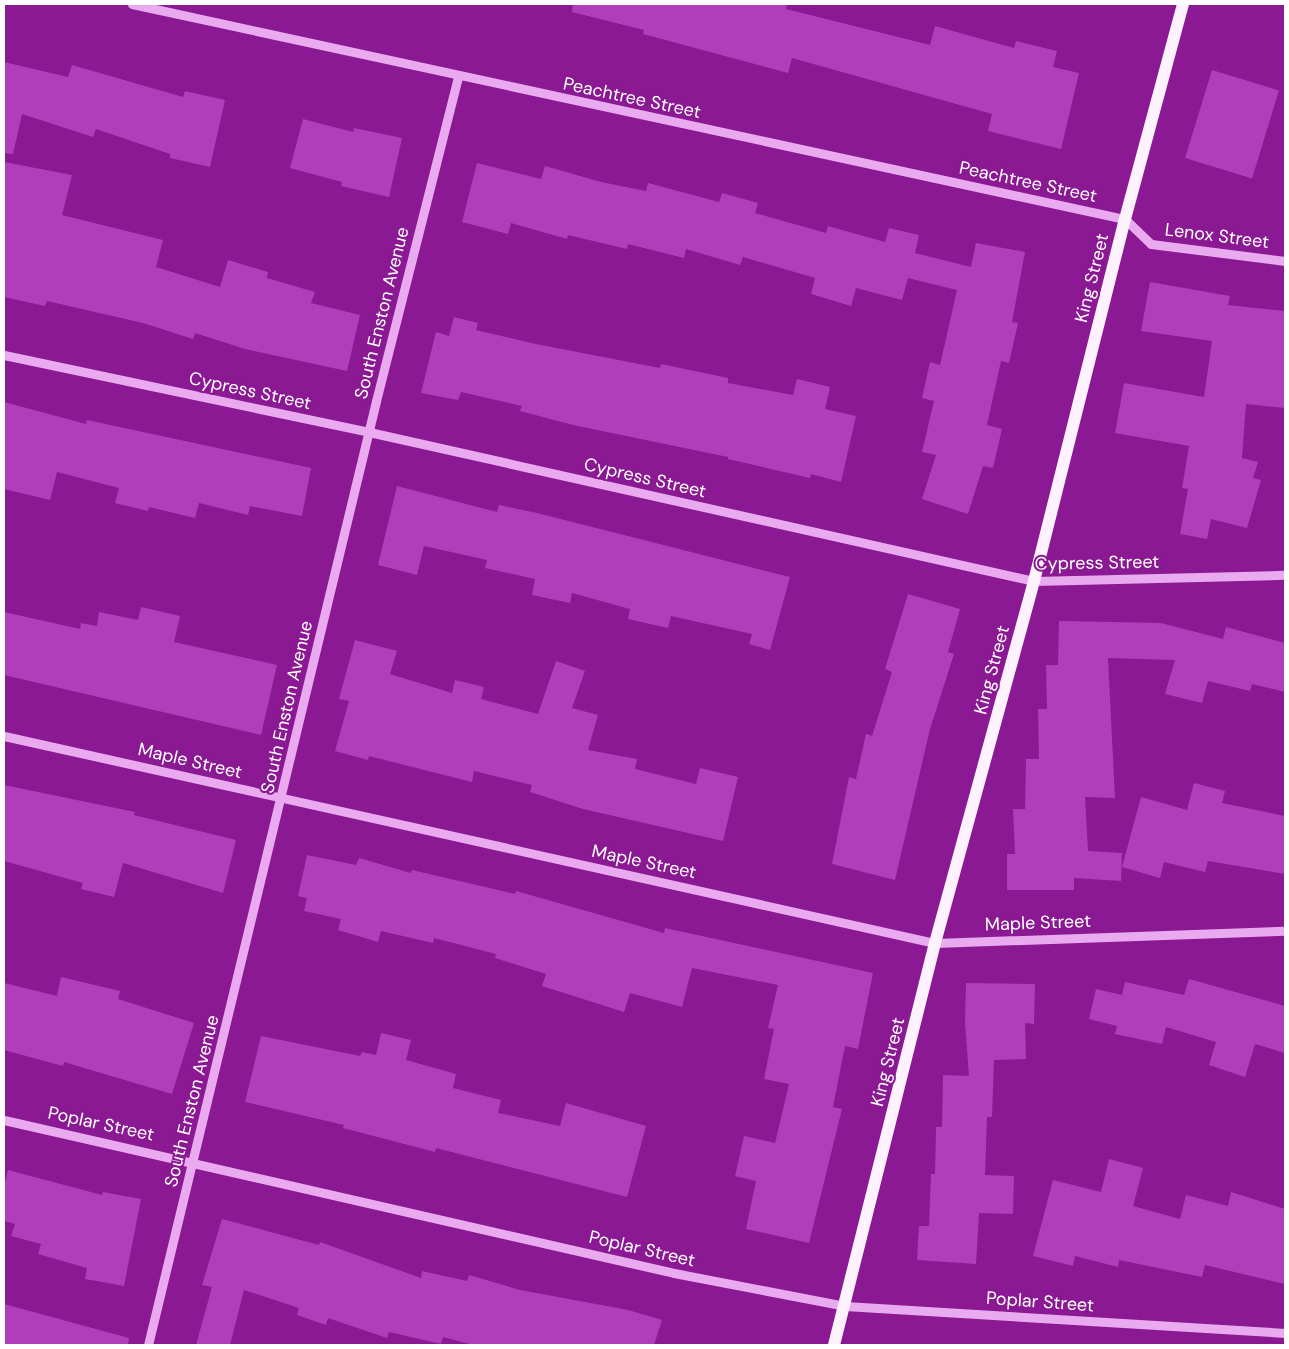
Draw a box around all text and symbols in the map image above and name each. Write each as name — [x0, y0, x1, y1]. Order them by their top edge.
street label: Peachtree Street — [561, 73, 703, 123]
street label: Peachtree Street — [957, 157, 1099, 207]
street label: Lenox Street — [1164, 219, 1270, 253]
street label: South Enston Avenue — [350, 225, 414, 401]
street label: King Street — [1071, 231, 1113, 325]
street label: Cypress Street — [187, 367, 313, 415]
street label: Cypress Street — [582, 453, 708, 503]
street label: Cypress Street — [1035, 551, 1159, 575]
street label: South Enston Avenue — [257, 619, 317, 795]
street label: King Street — [970, 623, 1014, 717]
street label: Maple Street — [136, 739, 244, 783]
street label: Maple Street — [590, 840, 698, 884]
street label: Maple Street — [985, 910, 1091, 936]
street label: South Enston Avenue — [160, 1013, 224, 1189]
street label: King Street — [867, 1015, 909, 1109]
street label: Poplar Street — [46, 1102, 156, 1146]
street label: Poplar Street — [587, 1226, 697, 1272]
street label: Poplar Street — [985, 1287, 1095, 1317]

